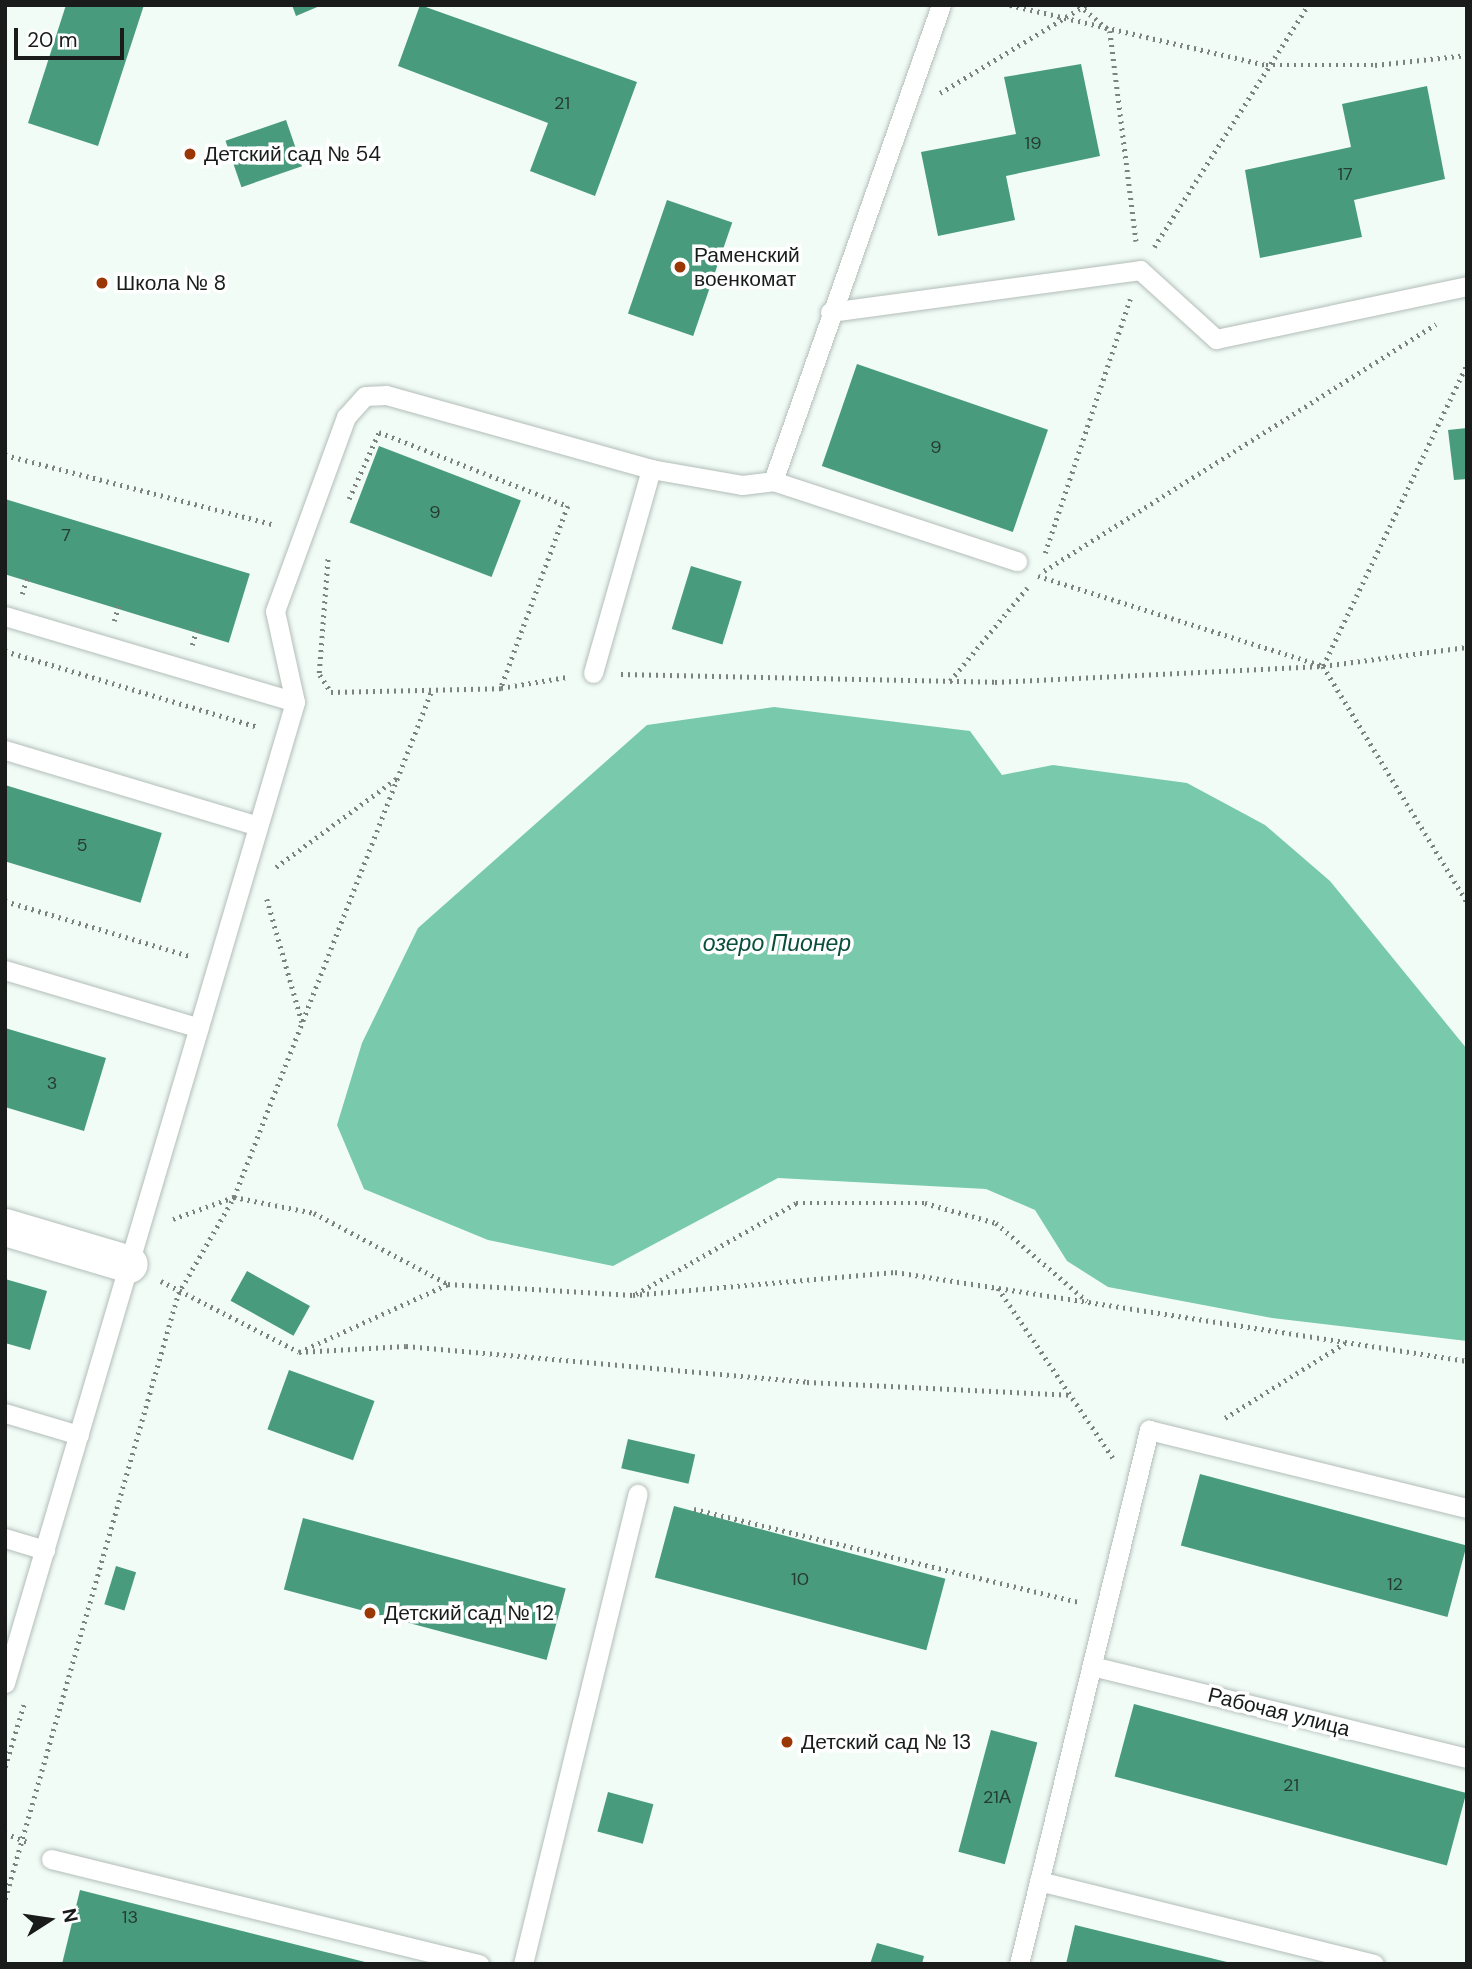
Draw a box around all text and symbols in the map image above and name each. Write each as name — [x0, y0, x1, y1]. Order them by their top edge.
scale bar — [18, 14, 128, 58]
text: 20 m — [27, 26, 78, 54]
house number: 21 — [554, 92, 570, 114]
house number: 19 — [1025, 132, 1041, 154]
place label: Детский сад № 54 — [204, 141, 381, 167]
marker: Детский сад № 54 — [182, 146, 198, 162]
house number: 17 — [1337, 163, 1353, 185]
place label: Раменский военкомат — [694, 242, 800, 292]
marker: Раменский военкомат — [672, 259, 688, 275]
place label: Школа № 8 — [116, 270, 226, 296]
marker: Школа № 8 — [94, 275, 110, 291]
house number: 9 — [930, 436, 942, 458]
house number: 9 — [429, 501, 441, 523]
house number: 7 — [61, 524, 71, 546]
house number: 5 — [77, 834, 87, 856]
water label: озеро Пионер — [703, 929, 851, 957]
house number: 3 — [47, 1072, 57, 1094]
house number: 10 — [791, 1568, 809, 1590]
house number: 12 — [1387, 1573, 1403, 1595]
place label: Детский сад № 12 — [384, 1600, 554, 1626]
marker: Детский сад № 12 — [362, 1605, 378, 1621]
street label: Рабочая улица — [1205, 1682, 1353, 1742]
place label: Детский сад № 13 — [801, 1729, 971, 1755]
marker: Детский сад № 13 — [779, 1734, 795, 1750]
house number: 21 — [1283, 1774, 1299, 1796]
house number: 21А — [983, 1786, 1011, 1808]
north arrow — [14, 1885, 84, 1955]
text: N — [56, 1906, 84, 1925]
house number: 13 — [122, 1906, 138, 1928]

